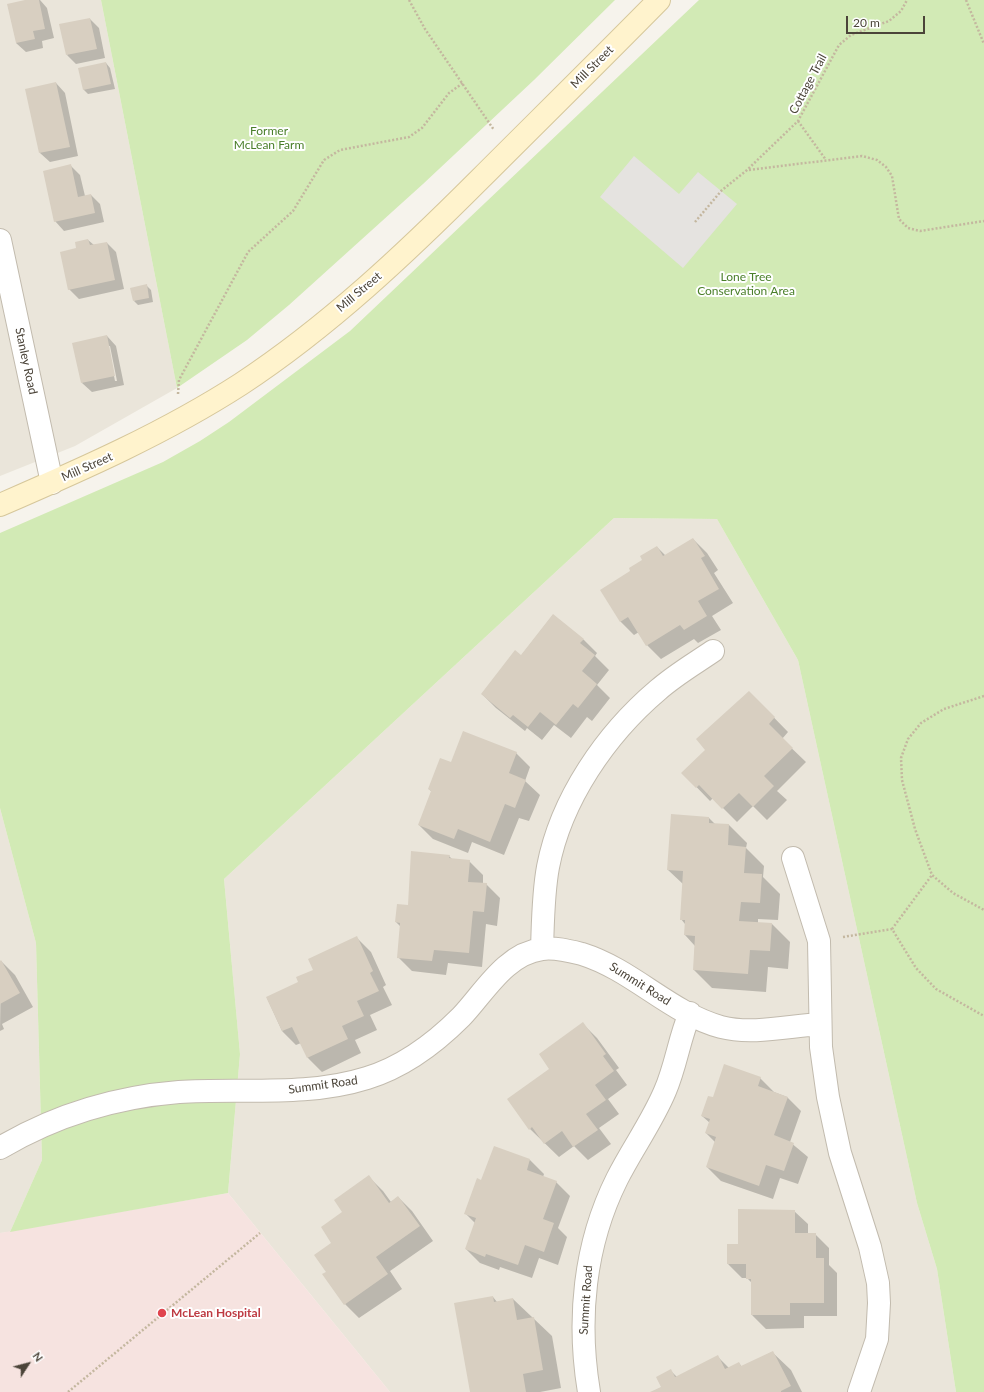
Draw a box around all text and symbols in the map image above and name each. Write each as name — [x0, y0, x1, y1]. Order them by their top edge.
scale bar — [848, 8, 927, 34]
text: 20 m — [853, 15, 880, 30]
street label: Mill Street — [568, 43, 616, 91]
street label: Cottage Trail — [786, 51, 830, 117]
park label: Former McLean Farm — [234, 124, 304, 152]
street label: Mill Street — [334, 269, 384, 315]
park label: Lone Tree Conservation Area — [697, 270, 795, 298]
street label: Stanley Road — [12, 326, 40, 396]
street label: Mill Street — [59, 449, 115, 485]
street label: Summit Road — [607, 959, 673, 1009]
street label: Summit Road — [287, 1073, 359, 1097]
street label: Summit Road — [576, 1265, 596, 1335]
place label: McLean Hospital — [171, 1306, 261, 1320]
marker: McLean Hospital — [156, 1307, 168, 1319]
north arrow — [8, 1344, 48, 1384]
text: N — [30, 1349, 46, 1364]

